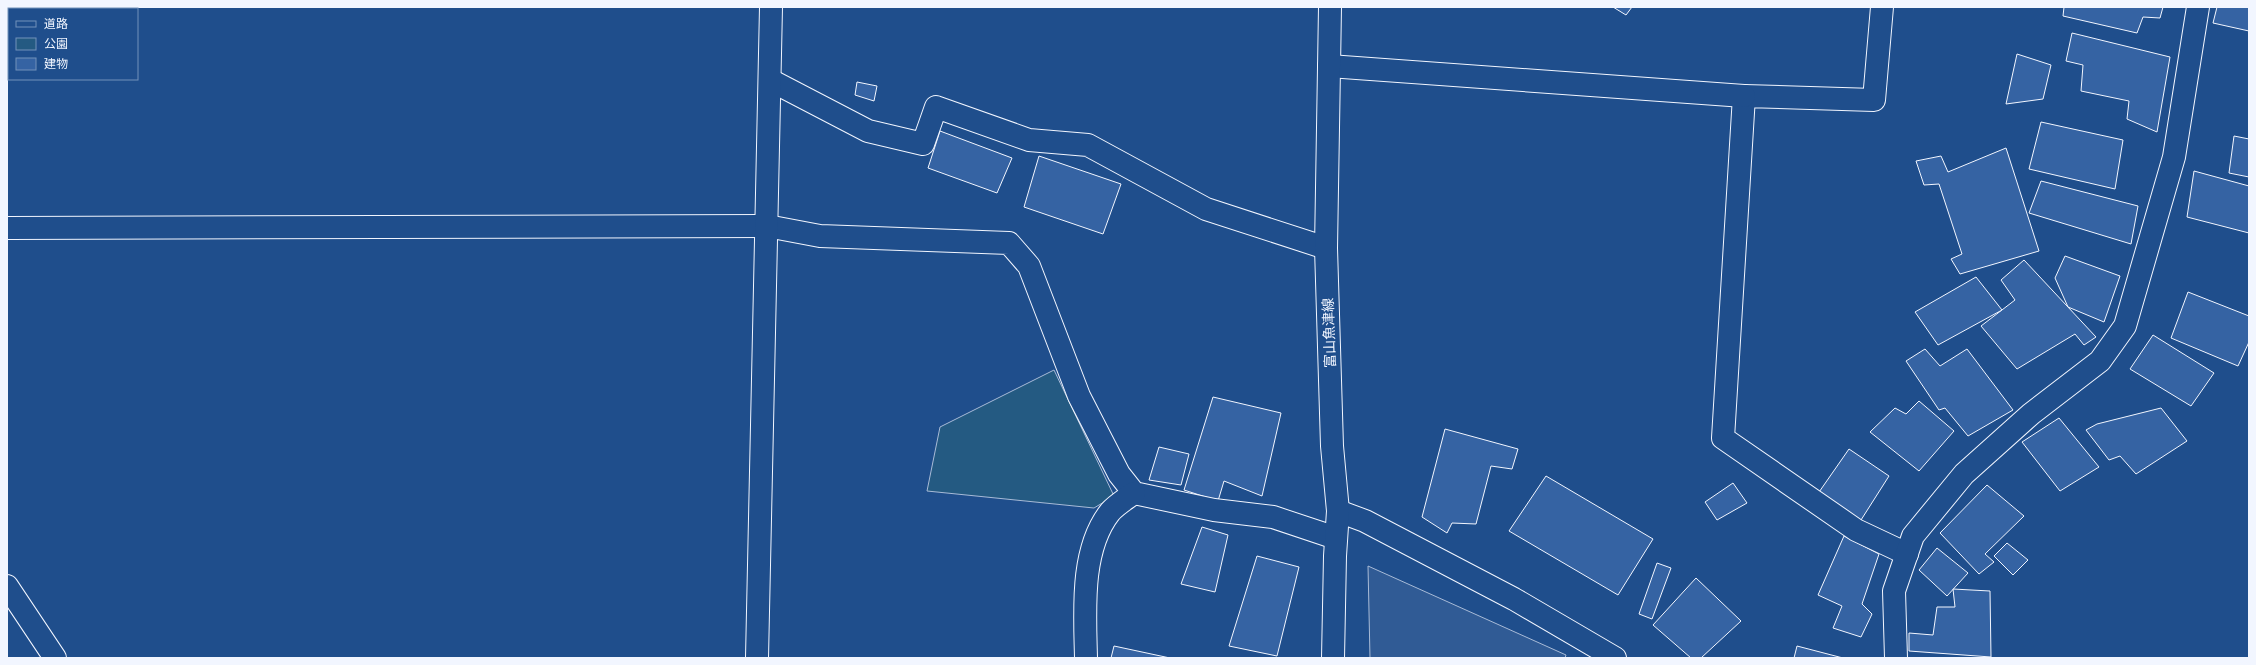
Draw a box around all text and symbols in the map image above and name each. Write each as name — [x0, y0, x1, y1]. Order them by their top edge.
legend — [8, 8, 138, 80]
text: 道路 — [44, 17, 68, 31]
text: 公園 — [44, 37, 68, 51]
text: 建物 — [44, 57, 68, 71]
street label: 富山魚津線 — [1320, 298, 1339, 368]

